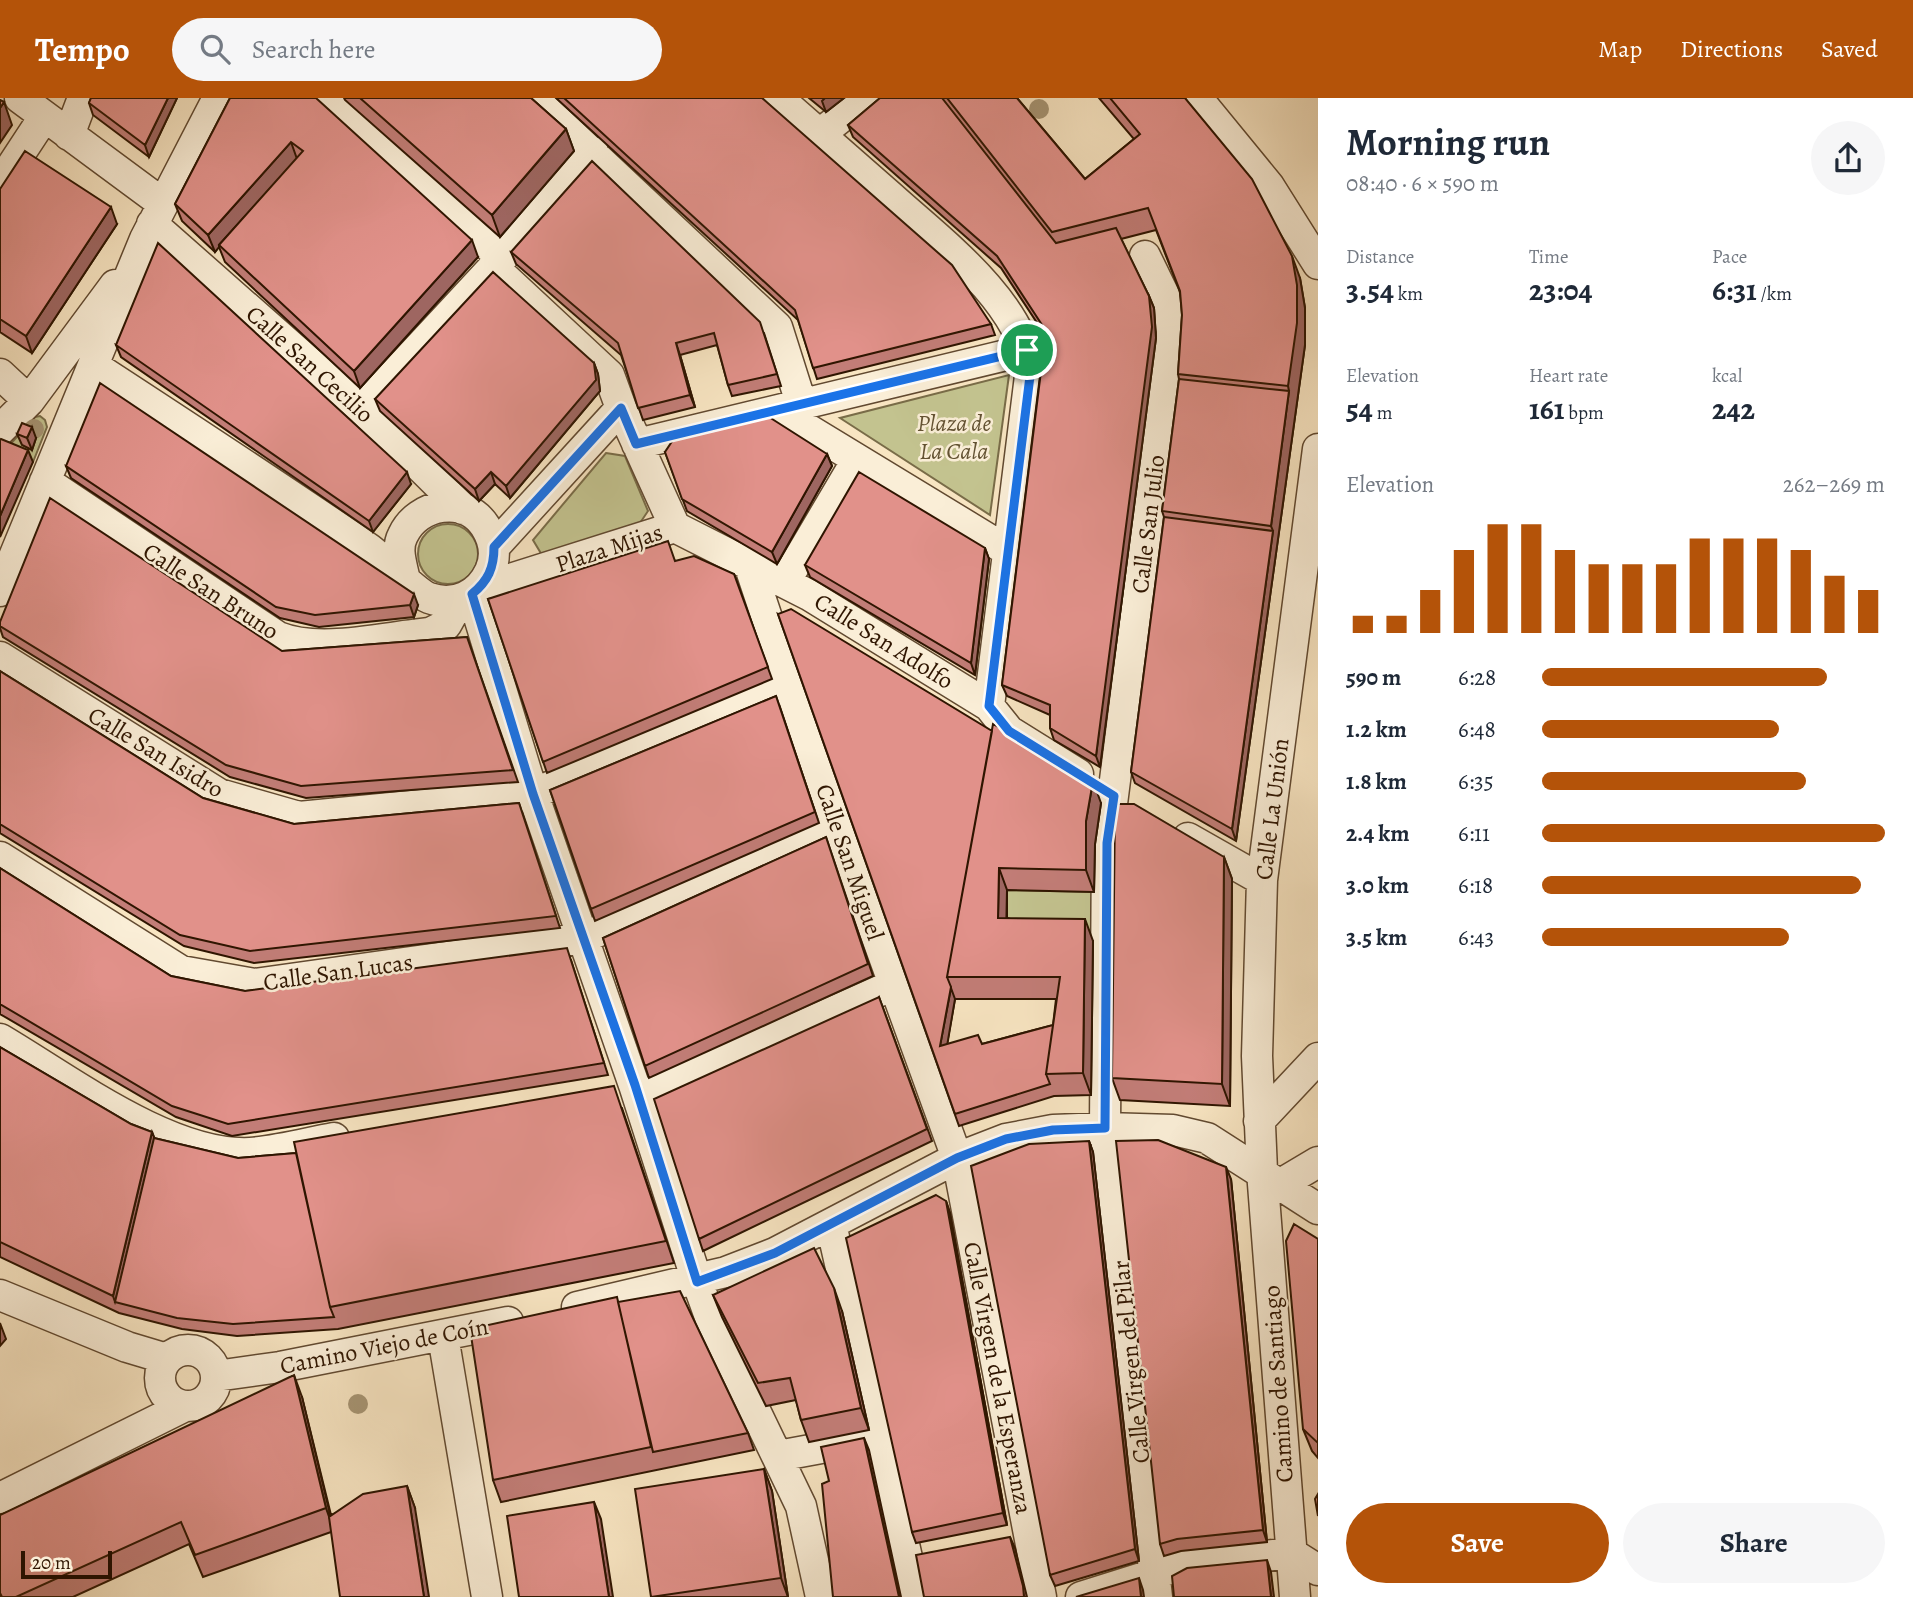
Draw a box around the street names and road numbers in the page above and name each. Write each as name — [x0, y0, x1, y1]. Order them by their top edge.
street label: Calle San Cecilio — [239, 298, 381, 430]
street label: Calle San Julio — [1124, 453, 1172, 595]
street label: Plaza Mijas — [551, 516, 667, 580]
street label: Calle San Bruno — [137, 535, 285, 647]
street label: Calle San Adolfo — [808, 585, 960, 697]
street label: Calle San Isidro — [82, 699, 230, 805]
street label: Calle La Unión — [1247, 736, 1297, 882]
street label: Calle San Miguel — [808, 780, 892, 945]
street label: Calle San Lucas — [261, 946, 415, 998]
street label: Calle Virgen de la Esperanza — [956, 1239, 1040, 1518]
street label: Calle Virgen del Pilar — [1104, 1259, 1158, 1465]
street label: Camino de Santiago — [1255, 1284, 1301, 1484]
street label: Camino Viejo de Coín — [277, 1310, 491, 1382]

